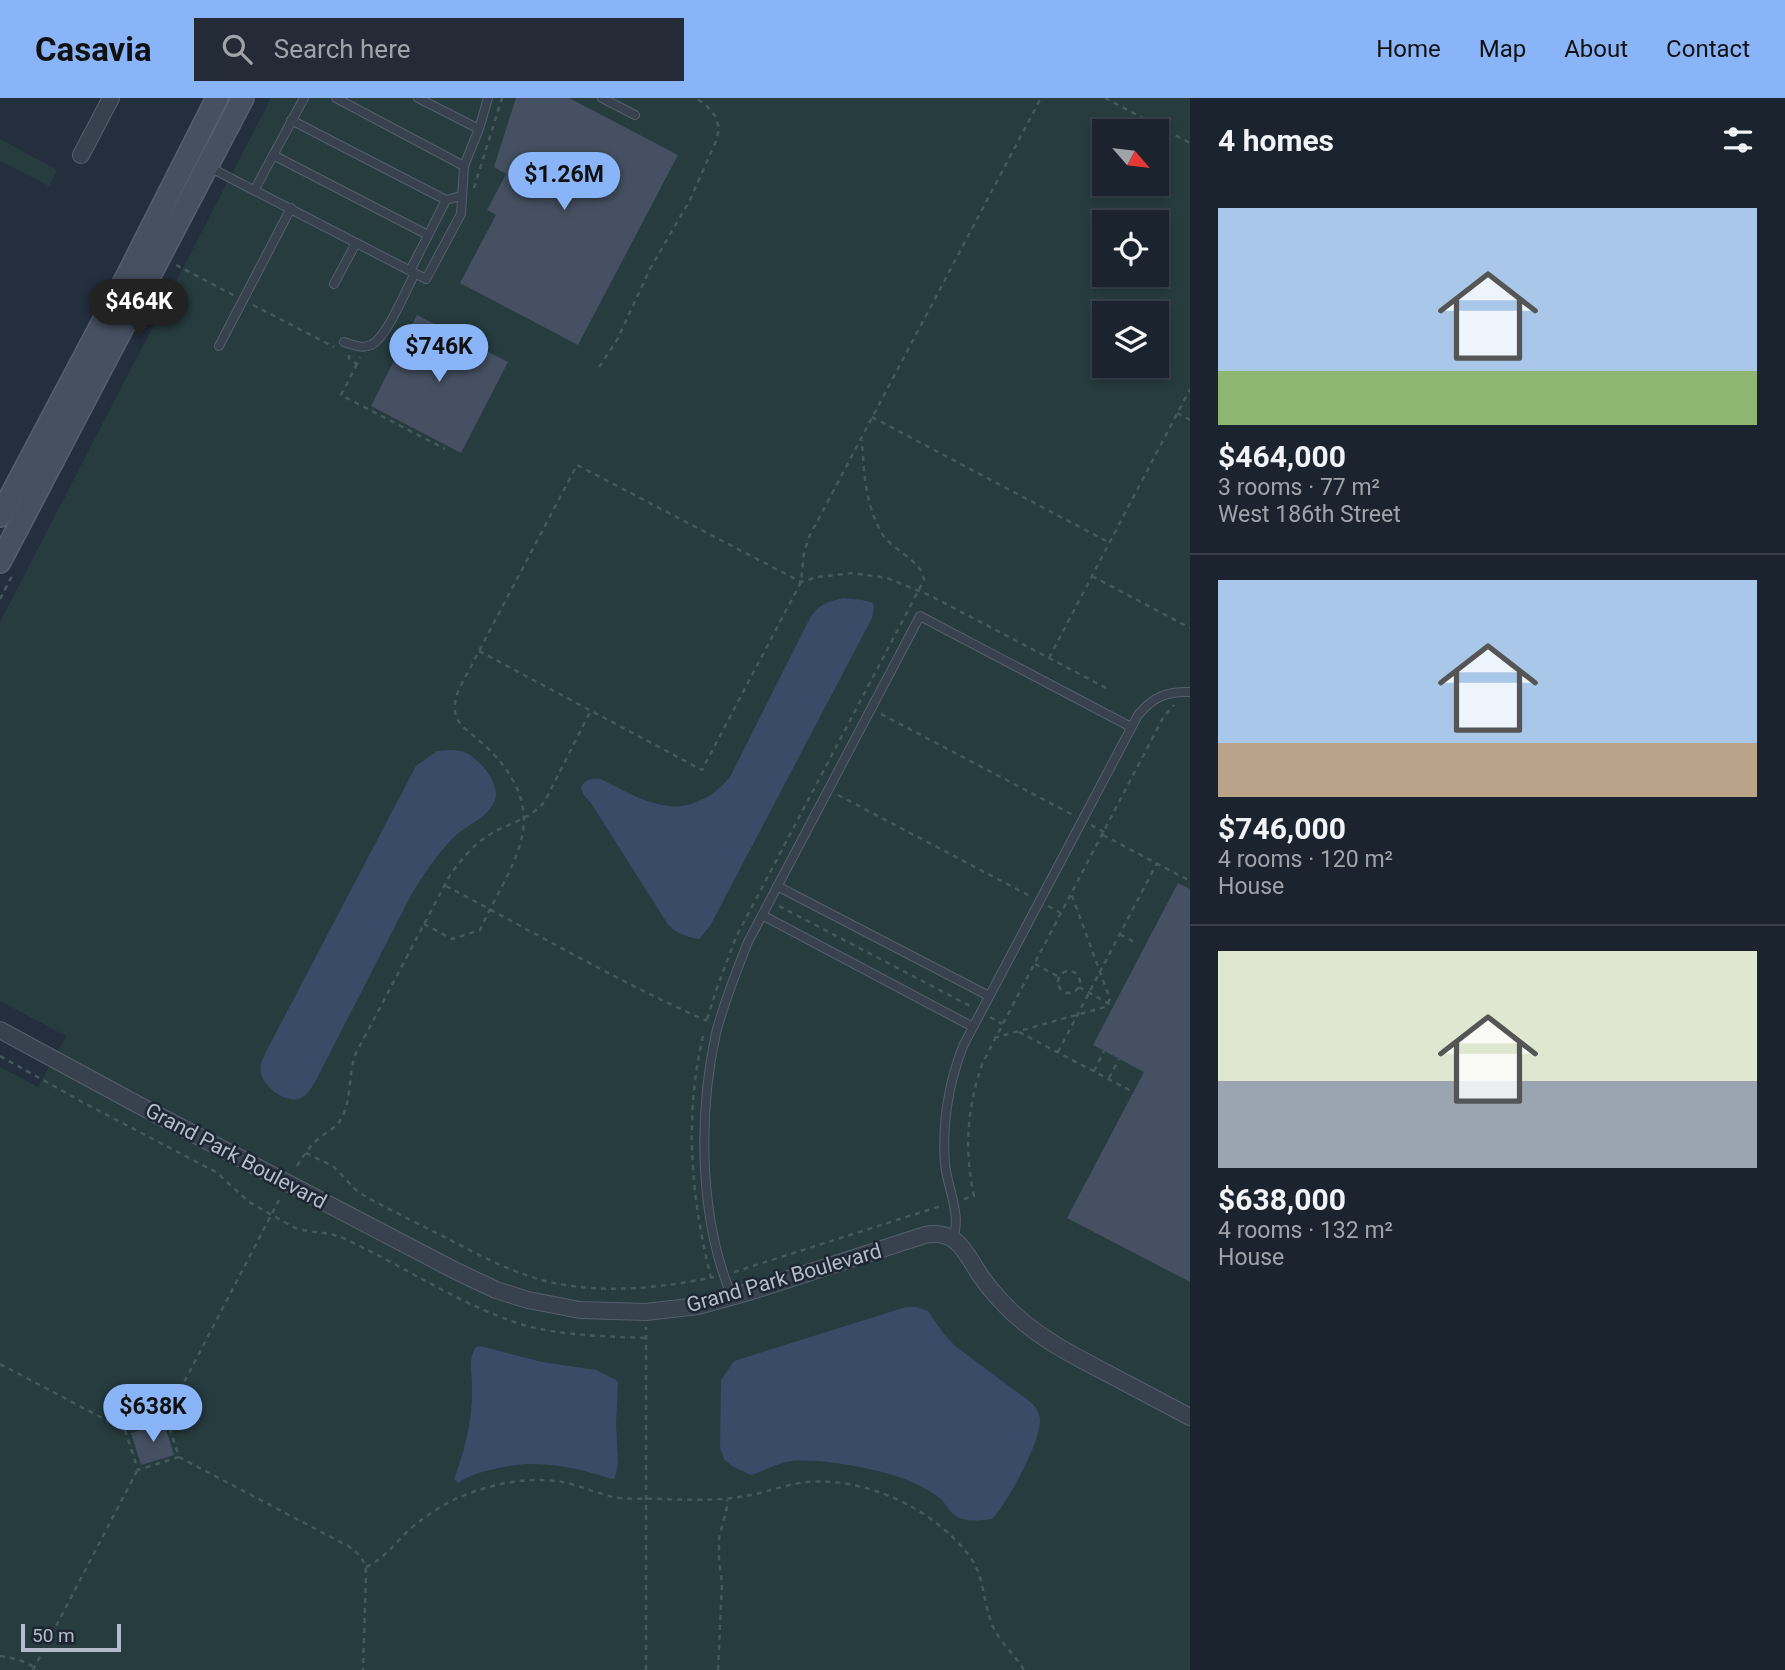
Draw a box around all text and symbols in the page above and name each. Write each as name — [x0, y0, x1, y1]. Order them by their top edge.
search box — [194, 18, 684, 81]
text: Casavia — [35, 30, 152, 69]
icon: search — [218, 30, 256, 68]
text: Search here — [274, 34, 411, 64]
text: Home — [1376, 35, 1441, 63]
text: Map — [1479, 35, 1526, 63]
text: About — [1564, 35, 1628, 63]
text: Contact — [1666, 35, 1750, 63]
north arrow — [1092, 119, 1169, 196]
map controls — [1092, 119, 1169, 378]
icon: filters — [1719, 121, 1757, 159]
text: 4 homes — [1218, 123, 1334, 158]
pin: $1.26M — [507, 152, 621, 212]
text: $1.26M — [524, 161, 604, 188]
button: locate — [1092, 210, 1169, 287]
icon: home — [1425, 253, 1551, 379]
pin: $464K — [90, 280, 188, 339]
text: $464K — [105, 288, 173, 315]
button: layers — [1092, 301, 1169, 378]
pin: $746K — [390, 324, 488, 384]
text: $746K — [405, 333, 473, 360]
text: $464,000 — [1218, 439, 1346, 474]
text: 3 rooms · 77 m² — [1218, 474, 1380, 501]
text: West 186th Street — [1218, 501, 1401, 528]
icon: home — [1425, 625, 1551, 751]
text: $746,000 — [1218, 811, 1346, 846]
text: 4 rooms · 120 m² — [1218, 846, 1393, 873]
text: House — [1218, 873, 1284, 900]
icon: home — [1425, 996, 1551, 1122]
street label: Grand Park Boulevard — [141, 1098, 331, 1214]
text: $638,000 — [1218, 1182, 1346, 1217]
text: 4 rooms · 132 m² — [1218, 1217, 1393, 1244]
street label: Grand Park Boulevard — [684, 1239, 884, 1317]
text: House — [1218, 1244, 1284, 1271]
pin: $638K — [104, 1384, 202, 1444]
text: $638K — [119, 1393, 187, 1420]
scale bar — [21, 1621, 121, 1653]
text: 50 m — [32, 1624, 75, 1647]

